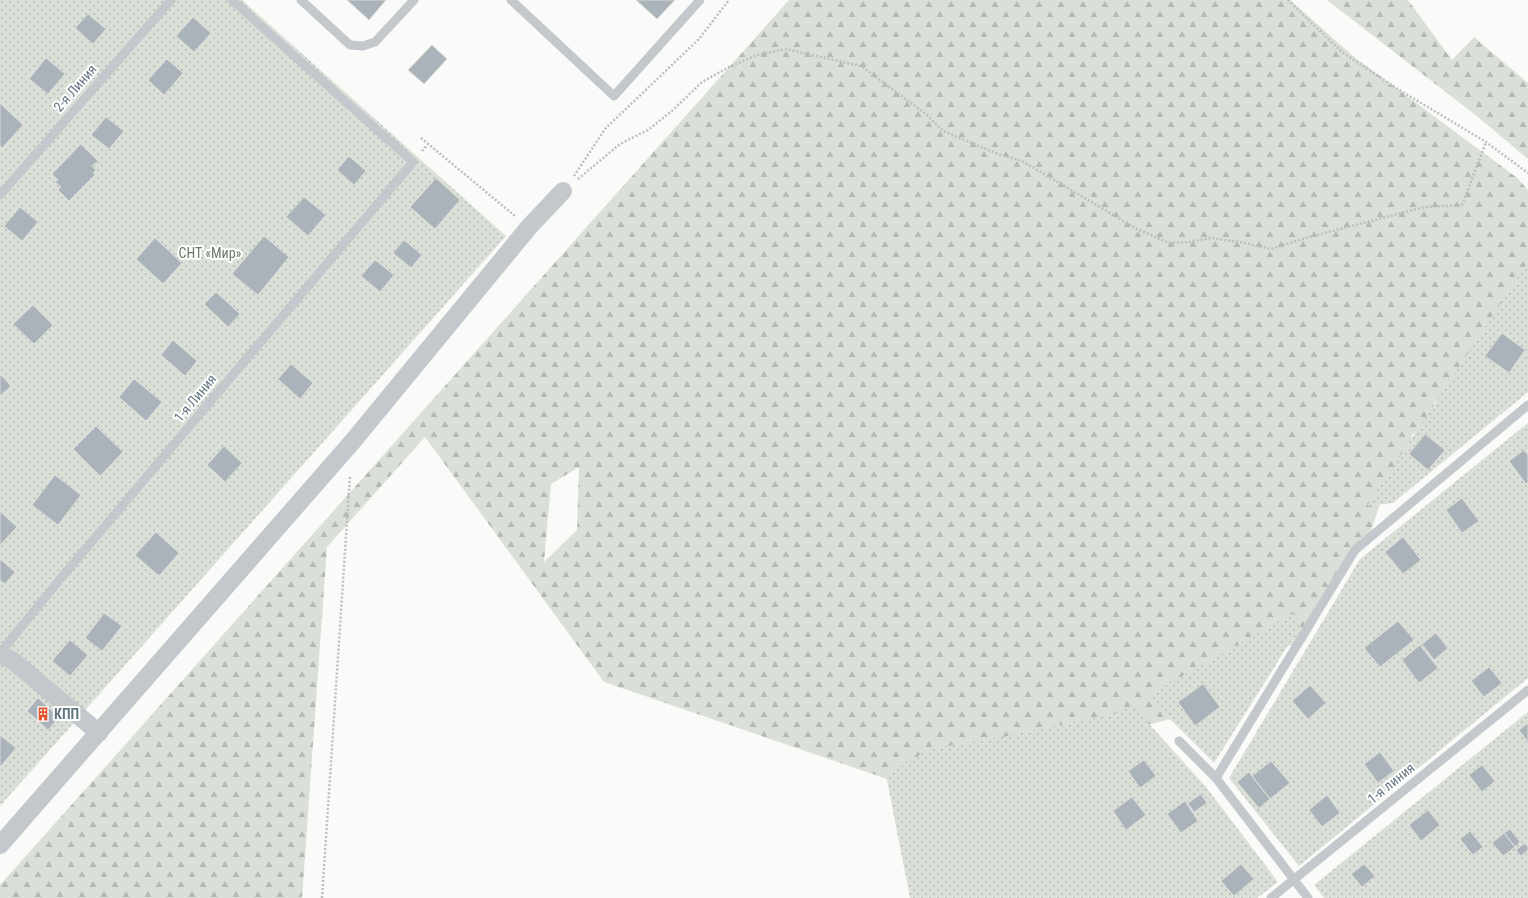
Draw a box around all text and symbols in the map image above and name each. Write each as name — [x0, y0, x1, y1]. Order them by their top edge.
street label: 2-я Линия — [50, 61, 100, 115]
park label: СНТ «Мир» — [179, 245, 242, 261]
street label: 1-я Линия — [171, 371, 219, 425]
building icon: КПП — [35, 706, 51, 722]
place label: КПП — [54, 706, 79, 722]
street label: 1-я линия — [1364, 759, 1418, 807]

